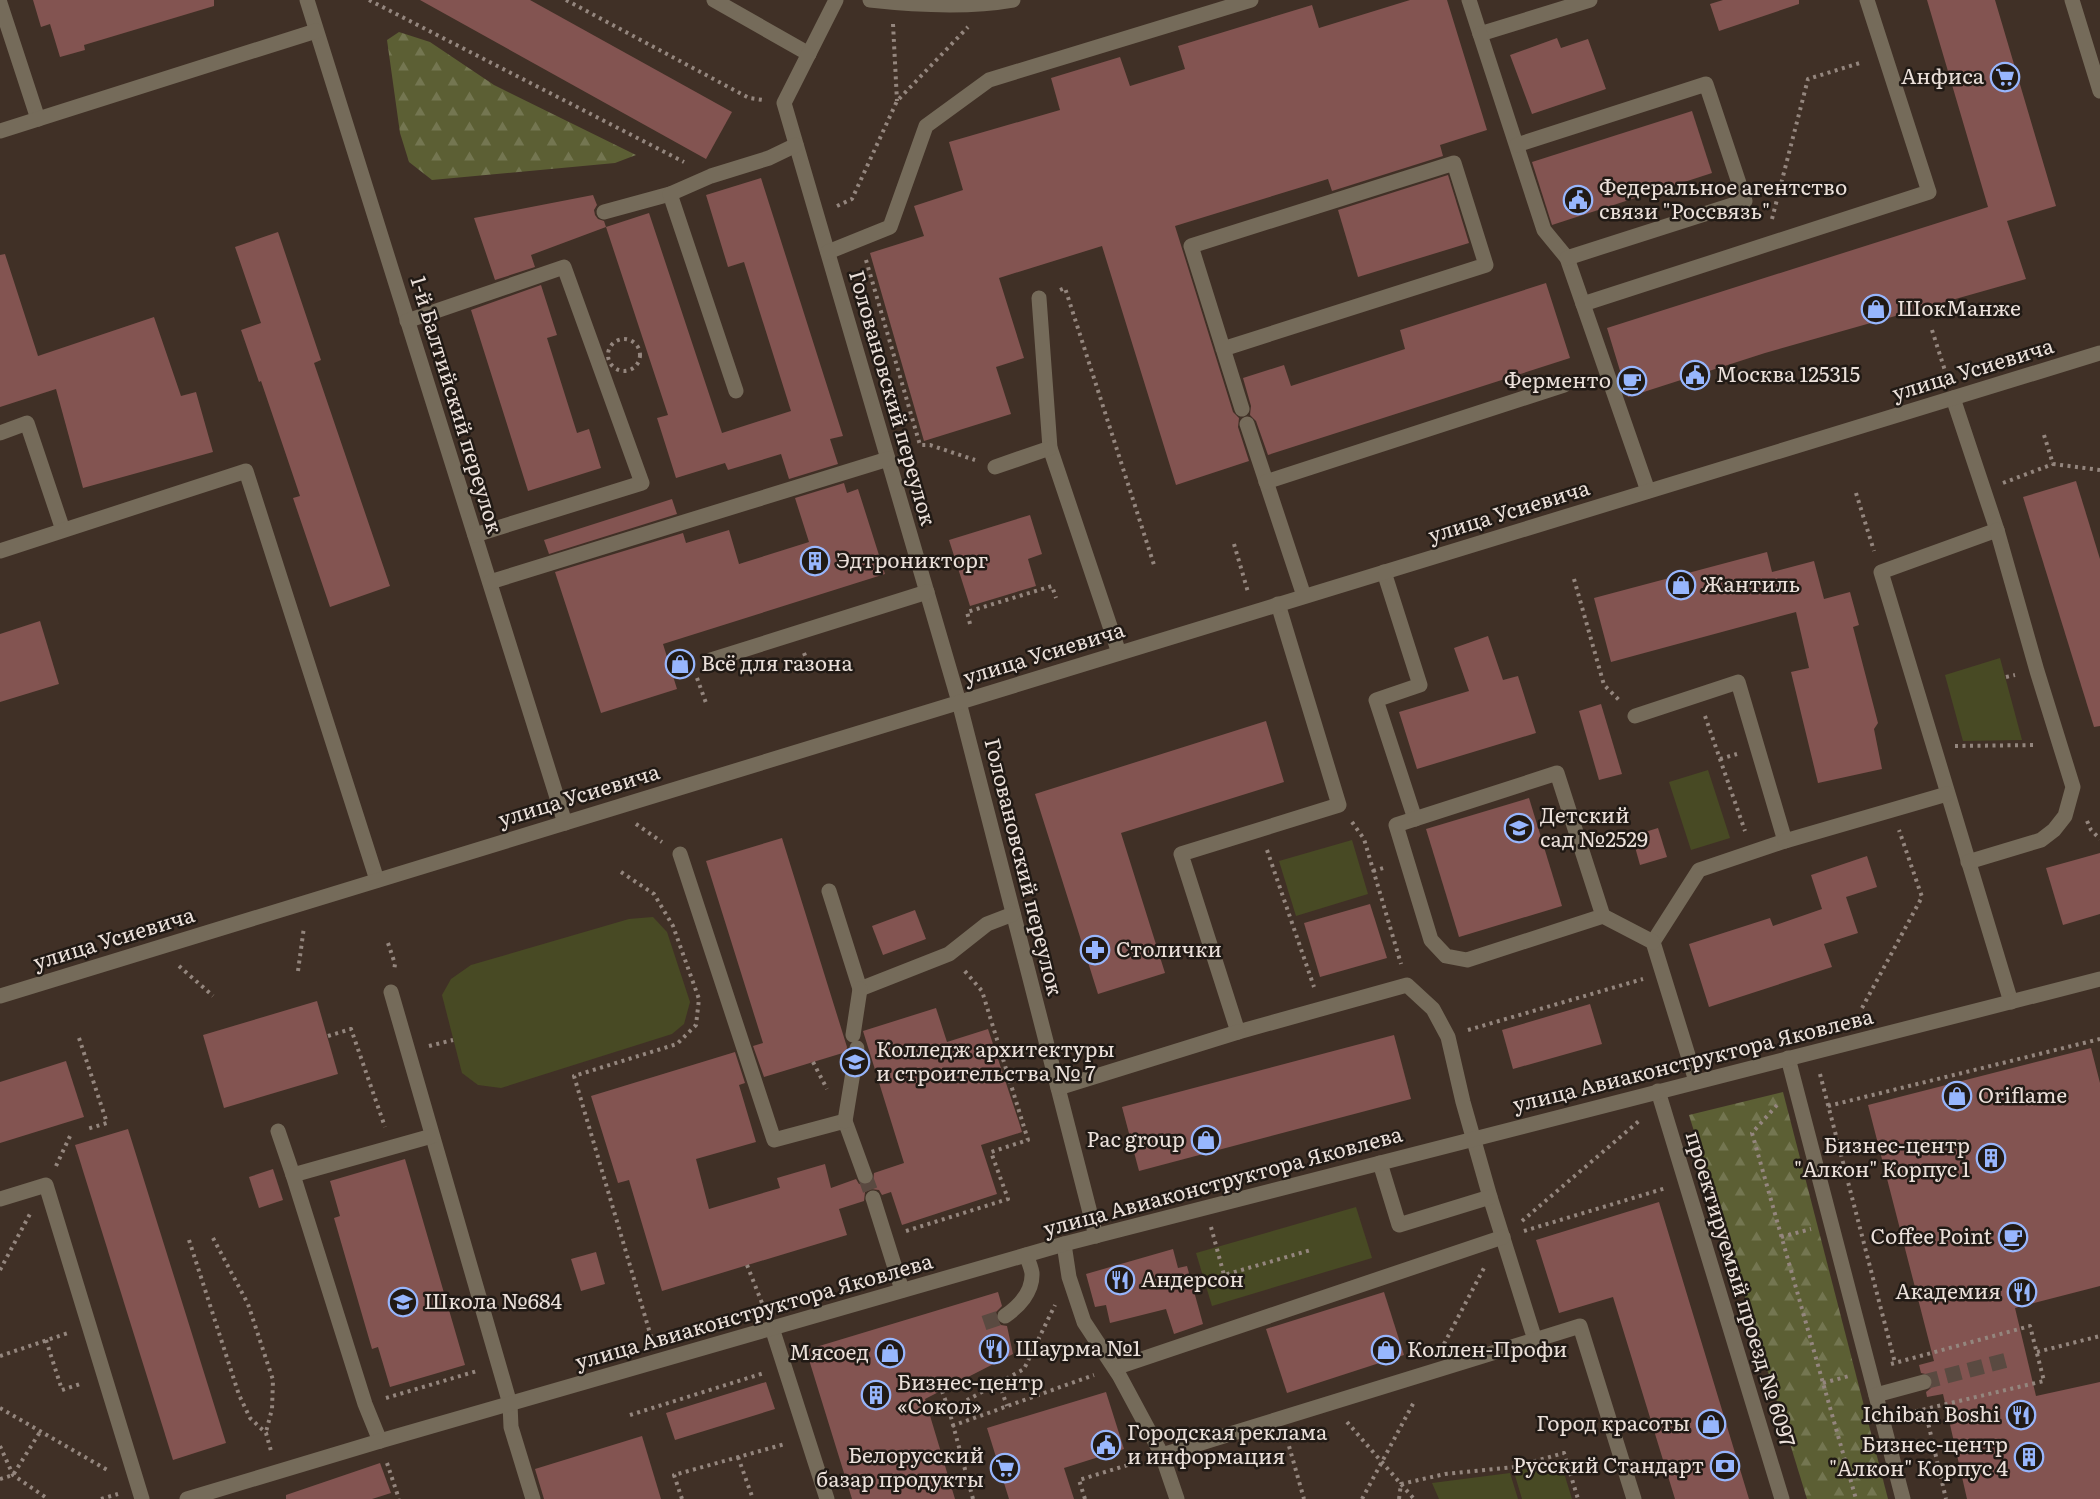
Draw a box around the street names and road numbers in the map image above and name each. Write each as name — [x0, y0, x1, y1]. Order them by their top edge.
street label: Головановский переулок — [843, 266, 946, 529]
street label: 1-й Балтийский переулок — [404, 272, 513, 537]
street label: улица Усиевича — [1888, 328, 2058, 407]
street label: улица Усиевича — [1424, 470, 1594, 549]
street label: улица Усиевича — [959, 612, 1129, 691]
street label: Головановский переулок — [978, 734, 1073, 999]
street label: улица Усиевича — [494, 754, 664, 833]
street label: улица Усиевича — [29, 897, 199, 976]
street label: улица Авиаконструктора Яковлева — [1509, 999, 1877, 1118]
street label: улица Авиаконструктора Яковлева — [1039, 1116, 1406, 1243]
street label: проектируемый проезд № 6097 — [1679, 1126, 1805, 1451]
street label: улица Авиаконструктора Яковлева — [571, 1243, 936, 1376]

